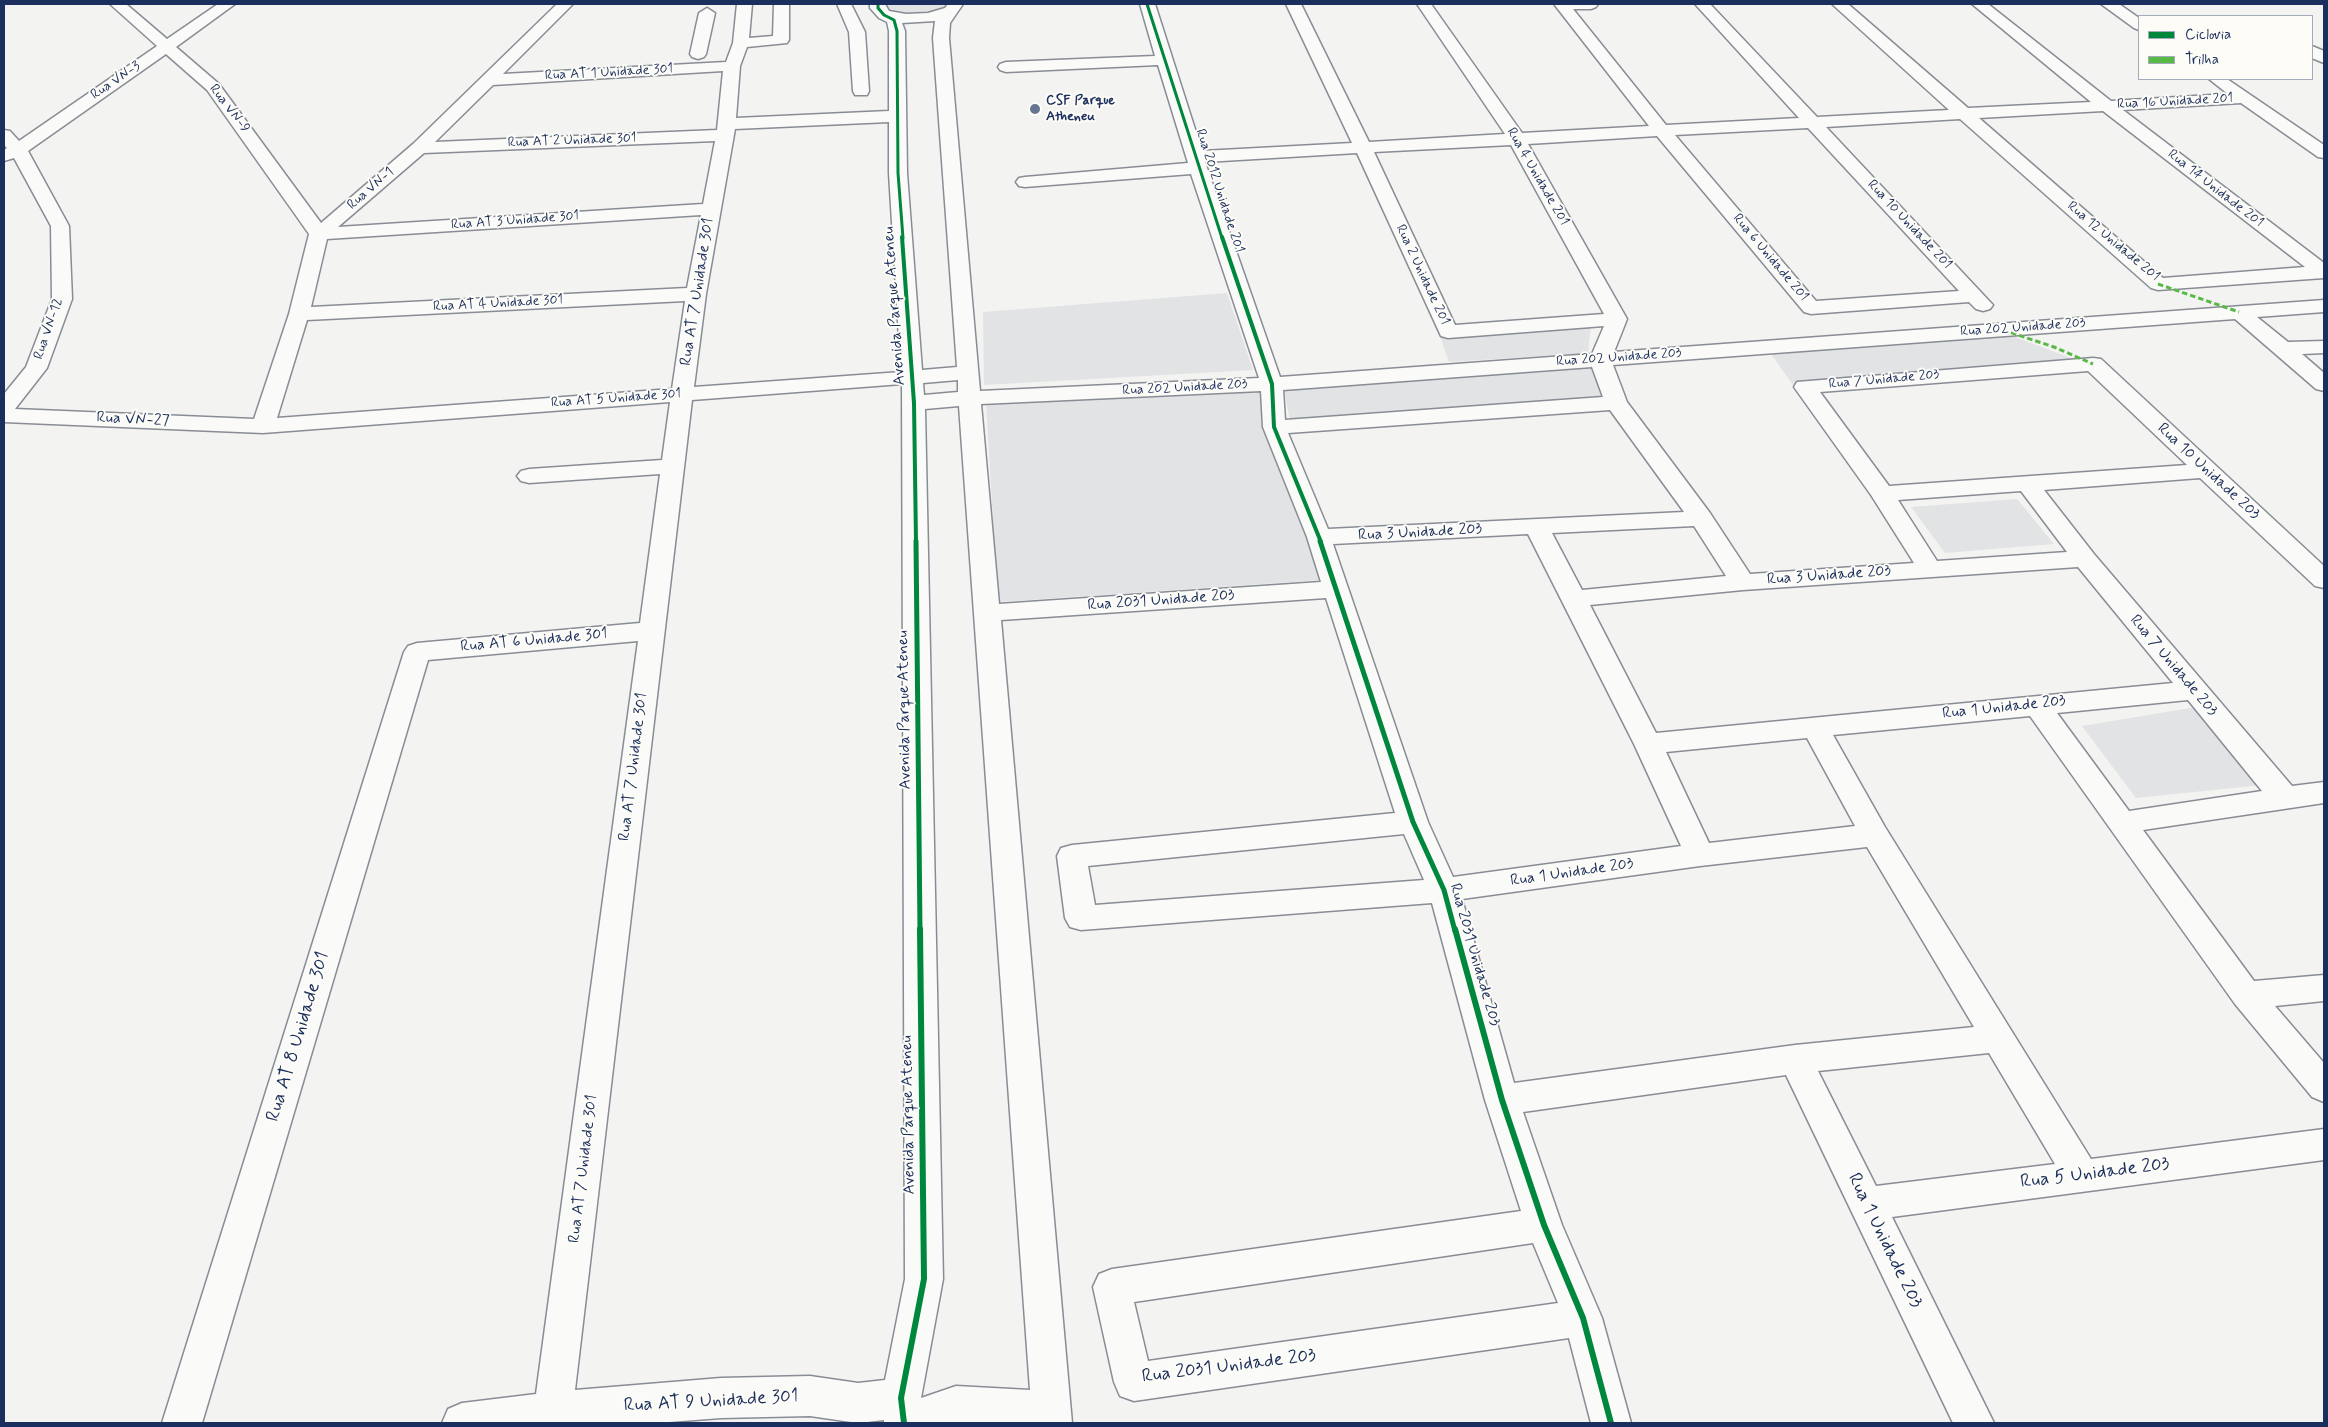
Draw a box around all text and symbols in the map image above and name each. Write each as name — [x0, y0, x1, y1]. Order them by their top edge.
legend — [2138, 15, 2313, 80]
text: Ciclovia — [2185, 25, 2231, 45]
text: Trilha — [2185, 50, 2219, 70]
street label: Rua VN-3 — [88, 58, 144, 104]
street label: Rua AT 1 Unidade 301 — [545, 61, 673, 85]
street label: Rua VN-9 — [205, 81, 253, 137]
street label: Rua 16 Unidade 201 — [2117, 91, 2233, 113]
place label: CSF Parque Atheneu — [1046, 93, 1115, 125]
marker: CSF Parque Atheneu — [1028, 102, 1042, 116]
street label: Rua 4 Unidade 201 — [1502, 125, 1572, 229]
street label: Rua 2012 Unidade 201 — [1191, 127, 1247, 255]
street label: Rua AT 2 Unidade 301 — [507, 130, 637, 152]
street label: Rua 14 Unidade 201 — [2164, 146, 2266, 232]
street label: Rua VN-1 — [344, 164, 398, 214]
street label: Rua 10 Unidade 201 — [1863, 177, 1955, 273]
street label: Rua 12 Unidade 201 — [2063, 198, 2163, 286]
street label: Rua AT 3 Unidade 301 — [450, 208, 580, 234]
street label: Rua 6 Unidade 201 — [1728, 211, 1812, 305]
street label: Rua AT 7 Unidade 301 — [677, 217, 719, 367]
street label: Rua 2 Unidade 201 — [1391, 222, 1453, 328]
street label: Avenida Parque Ateneu — [880, 226, 910, 386]
street label: Rua AT 4 Unidade 301 — [433, 292, 563, 316]
street label: Rua VN-12 — [31, 296, 67, 362]
street label: Rua 202 Unidade 203 — [1960, 315, 2086, 341]
street label: Rua 202 Unidade 203 — [1556, 345, 1682, 371]
street label: Rua 7 Unidade 203 — [1828, 367, 1940, 393]
street label: Rua 202 Unidade 203 — [1122, 376, 1248, 400]
street label: Rua AT 5 Unidade 301 — [550, 386, 682, 412]
street label: Rua VN-27 — [96, 408, 170, 432]
street label: Rua 10 Unidade 203 — [2153, 420, 2263, 524]
street label: Rua 3 Unidade 203 — [1358, 520, 1482, 546]
street label: Rua 3 Unidade 203 — [1766, 562, 1892, 590]
street label: Rua 2031 Unidade 203 — [1087, 586, 1235, 616]
street label: Rua 7 Unidade 203 — [2125, 611, 2221, 721]
street label: Rua AT 6 Unidade 301 — [460, 625, 608, 657]
street label: Avenida Parque Ateneu — [894, 630, 916, 790]
street label: Rua AT 7 Unidade 301 — [615, 692, 653, 842]
street label: Rua 1 Unidade 203 — [1941, 692, 2067, 724]
street label: Rua 1 Unidade 203 — [1509, 855, 1635, 891]
street label: Rua 2031 Unidade 203 — [1444, 881, 1504, 1029]
street label: Rua AT 8 Unidade 301 — [262, 949, 336, 1125]
street label: Avenida Parque Ateneu — [898, 1035, 920, 1195]
street label: Rua AT 7 Unidade 301 — [565, 1094, 603, 1244]
street label: Rua 5 Unidade 203 — [2019, 1154, 2171, 1194]
street label: Rua 1 Unidade 203 — [1841, 1170, 1927, 1312]
street label: Rua 2031 Unidade 203 — [1141, 1345, 1317, 1389]
street label: Rua AT 9 Unidade 301 — [623, 1386, 799, 1418]

